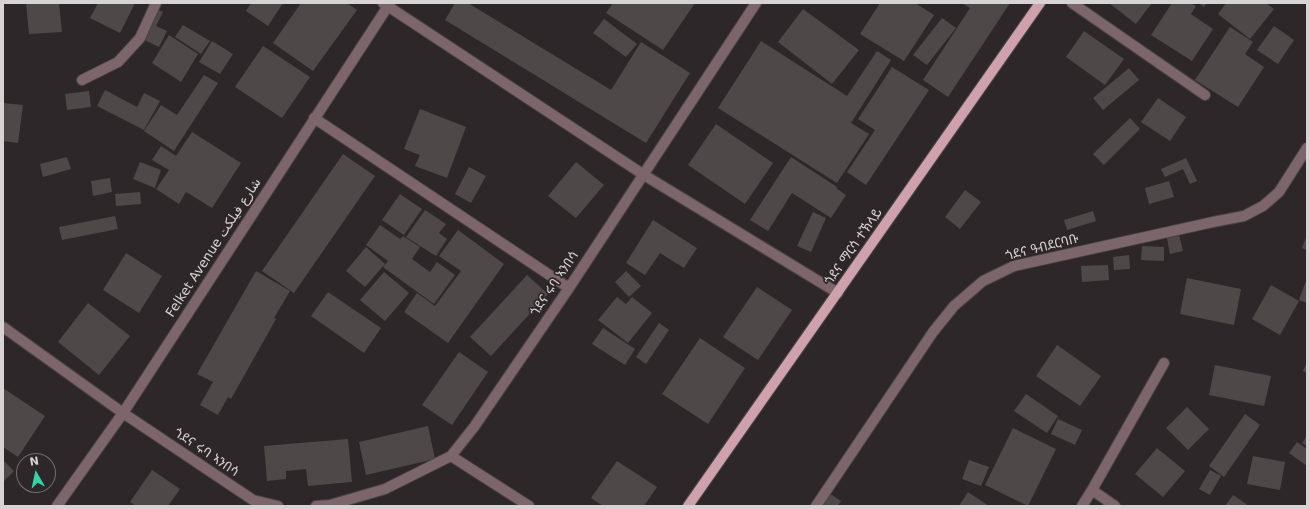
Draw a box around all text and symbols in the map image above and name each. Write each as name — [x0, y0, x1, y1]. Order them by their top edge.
street label: Felket Avenue شارع فيلكت — [163, 176, 265, 320]
street label: ጎደና ማርሳ ተኽላይ — [822, 206, 886, 288]
street label: ጎደና ዓብደርባቡ — [1004, 231, 1080, 265]
street label: ጎደና ሩባ ኣንበሳ — [528, 249, 582, 319]
street label: ጎደና ሩባ ኣንበሳ — [171, 426, 241, 480]
north arrow — [16, 453, 56, 493]
text: N — [29, 455, 40, 469]

